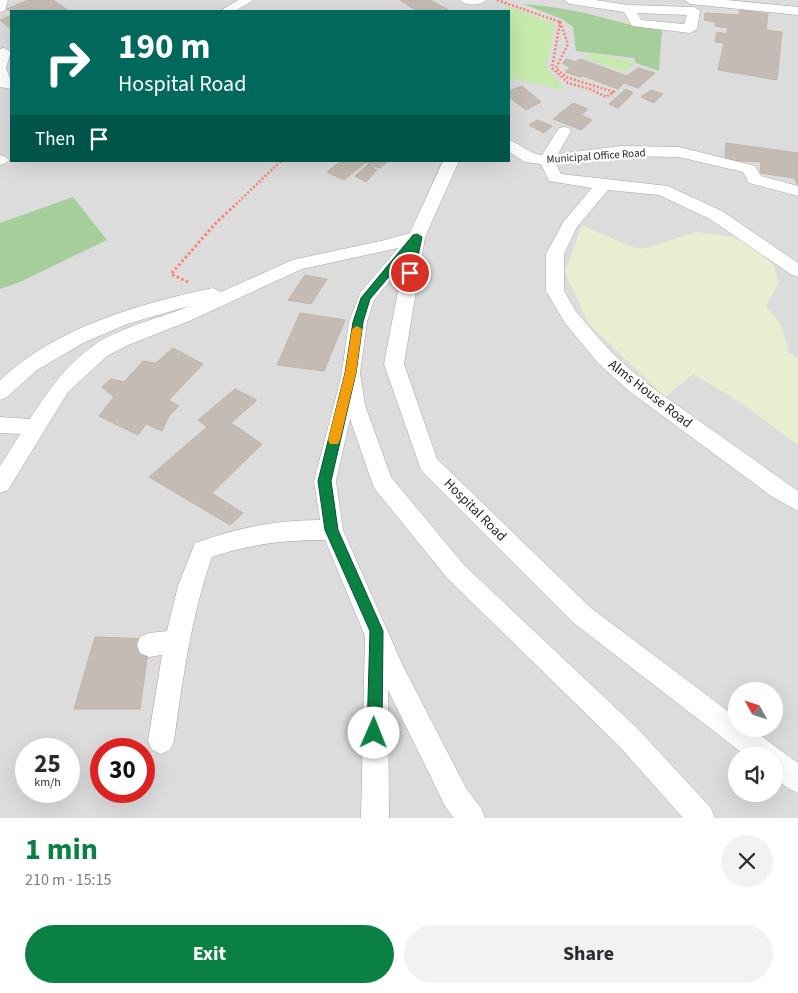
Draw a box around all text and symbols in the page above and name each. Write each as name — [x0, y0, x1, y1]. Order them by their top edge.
text: 190 m — [118, 22, 210, 72]
icon: right — [35, 30, 100, 95]
text: Hospital Road — [118, 68, 246, 100]
icon: arrive — [85, 125, 113, 153]
text: Then — [35, 126, 75, 153]
street label: Municipal Office Road — [546, 145, 646, 167]
pin — [389, 252, 431, 294]
icon: arrive — [396, 259, 424, 287]
street label: Alms House Road — [604, 355, 696, 433]
street label: Hospital Road — [439, 474, 511, 546]
north arrow — [728, 682, 782, 738]
map controls — [728, 682, 783, 802]
position arrow — [347, 706, 399, 758]
speed limit sign: 30 — [90, 738, 155, 803]
text: 25 — [34, 746, 61, 782]
button: sound — [728, 747, 783, 802]
text: km/h — [34, 774, 61, 791]
text: 1 min — [25, 828, 98, 871]
button: close — [721, 835, 773, 887]
text: 210 m · 15:15 — [25, 869, 112, 891]
button: Exit — [25, 925, 394, 983]
button: Share — [404, 925, 773, 983]

